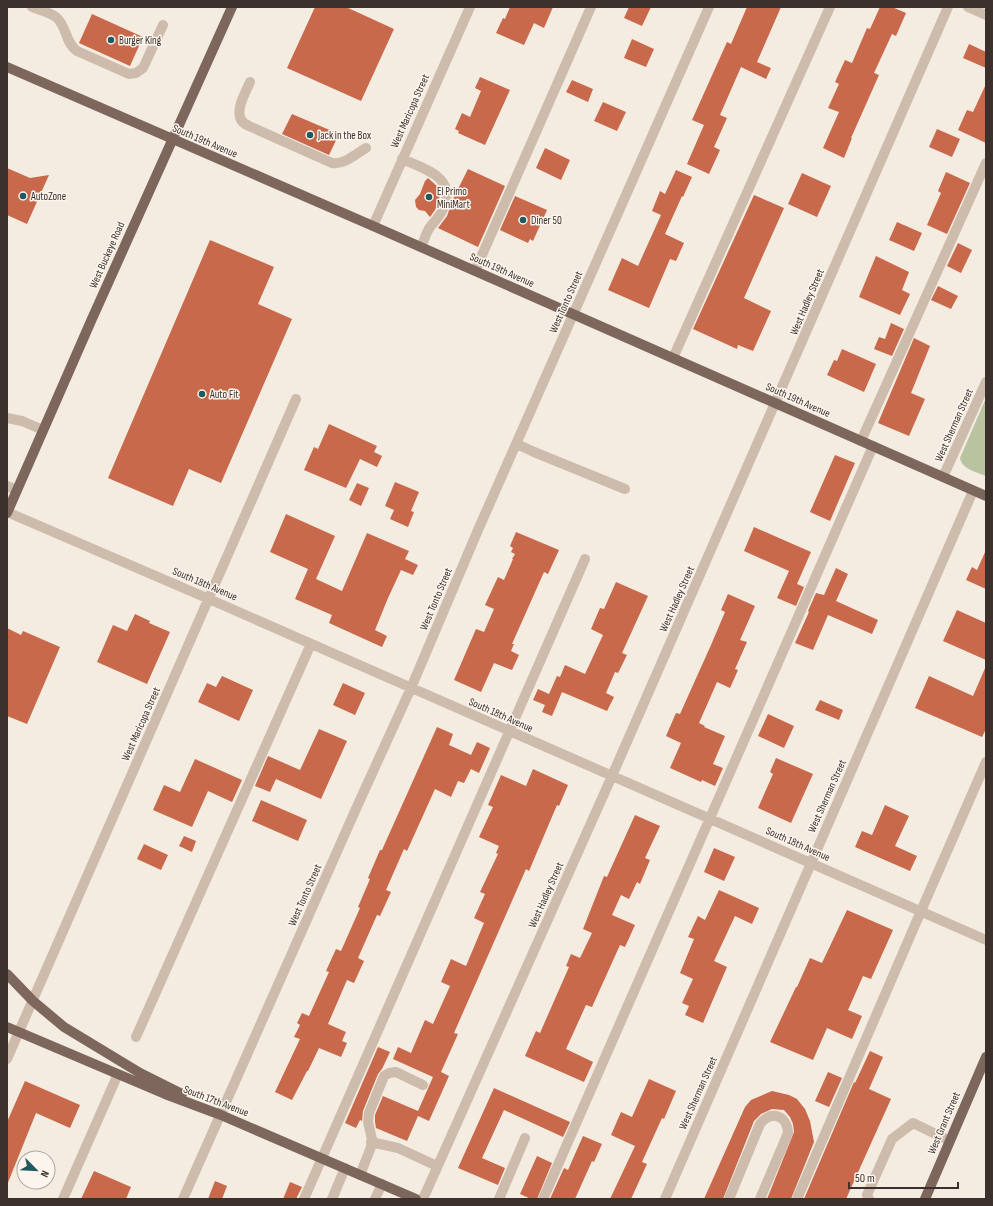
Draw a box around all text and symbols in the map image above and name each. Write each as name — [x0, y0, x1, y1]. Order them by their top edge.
place label: Burger King — [119, 34, 162, 47]
marker: Burger King — [106, 35, 116, 45]
street label: West Maricopa Street — [388, 72, 432, 150]
street label: South 19th Avenue — [171, 121, 239, 161]
place label: Jack in the Box — [317, 129, 371, 142]
marker: Jack in the Box — [305, 130, 315, 140]
place label: El Primo MiniMart — [437, 185, 470, 211]
place label: AutoZone — [30, 190, 66, 203]
marker: AutoZone — [18, 191, 28, 201]
marker: El Primo MiniMart — [424, 192, 434, 202]
place label: Diner 50 — [531, 214, 562, 227]
marker: Diner 50 — [518, 215, 528, 225]
street label: West Buckeye Road — [87, 219, 128, 290]
street label: South 19th Avenue — [468, 250, 536, 290]
street label: West Hadley Street — [787, 266, 827, 337]
street label: West Tonto Street — [547, 268, 586, 335]
street label: South 19th Avenue — [764, 380, 832, 420]
street label: West Sherman Street — [932, 386, 976, 463]
place label: Auto Fit — [209, 388, 239, 401]
marker: Auto Fit — [197, 389, 207, 399]
street label: West Hadley Street — [657, 564, 698, 634]
street label: South 18th Avenue — [171, 565, 239, 603]
street label: West Tonto Street — [417, 565, 455, 632]
street label: West Maricopa Street — [119, 685, 163, 763]
street label: South 18th Avenue — [467, 695, 535, 735]
street label: West Sherman Street — [805, 757, 849, 834]
street label: South 18th Avenue — [764, 824, 832, 864]
street label: West Hadley Street — [526, 860, 567, 930]
street label: West Tonto Street — [286, 861, 325, 928]
street label: West Sherman Street — [676, 1054, 720, 1131]
street label: South 17th Avenue — [182, 1083, 250, 1119]
street label: West Grant Street — [925, 1089, 963, 1156]
north arrow — [16, 1150, 56, 1190]
scale bar — [849, 1164, 958, 1190]
text: N — [37, 1169, 52, 1179]
text: 50 m — [855, 1171, 875, 1186]

